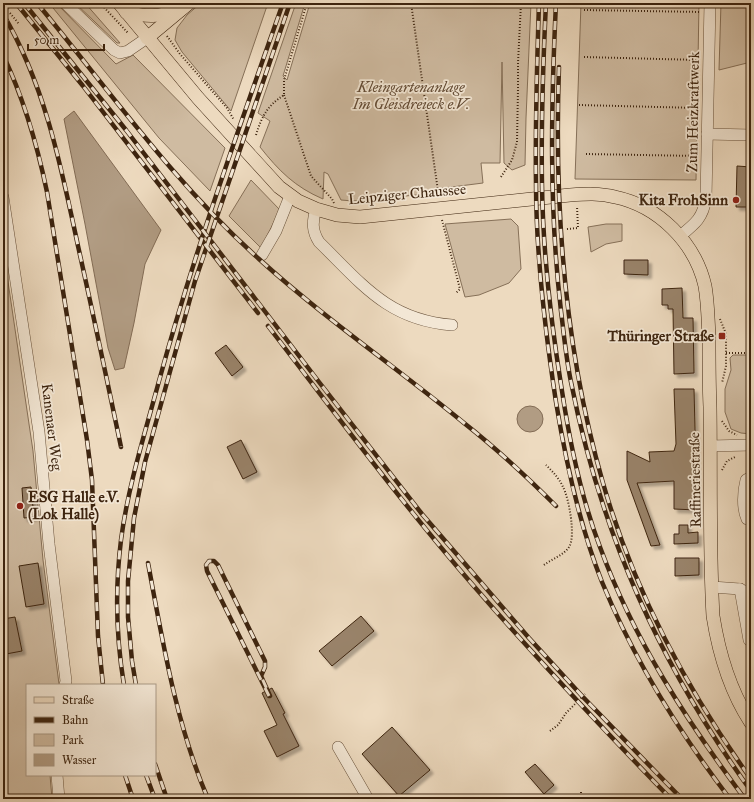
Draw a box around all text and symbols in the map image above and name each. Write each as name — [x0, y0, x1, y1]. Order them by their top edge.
scale bar — [28, 26, 104, 52]
text: 50 m — [34, 33, 59, 47]
street label: Zum Heizkraftwerk — [683, 51, 703, 173]
park label: Kleingartenanlage Im Gleisdreieck e.V. — [352, 78, 471, 113]
street label: Leipziger Chaussee — [347, 180, 467, 208]
place label: Kita FrohSinn — [639, 191, 729, 209]
marker: Kita FrohSinn — [731, 195, 741, 205]
place label: Thüringer Straße — [607, 327, 715, 346]
marker: Thüringer Straße — [717, 331, 727, 341]
street label: Kanenaer Weg — [38, 382, 66, 473]
street label: Raffineriestraße — [685, 432, 705, 528]
place label: ESG Halle e.V. (Lok Halle) — [28, 488, 119, 524]
marker: ESG Halle e.V. (Lok Halle) — [15, 501, 25, 511]
legend — [26, 684, 156, 776]
text: Straße — [62, 693, 94, 707]
text: Bahn — [62, 713, 89, 727]
text: Park — [62, 733, 84, 747]
text: Wasser — [62, 753, 97, 767]

